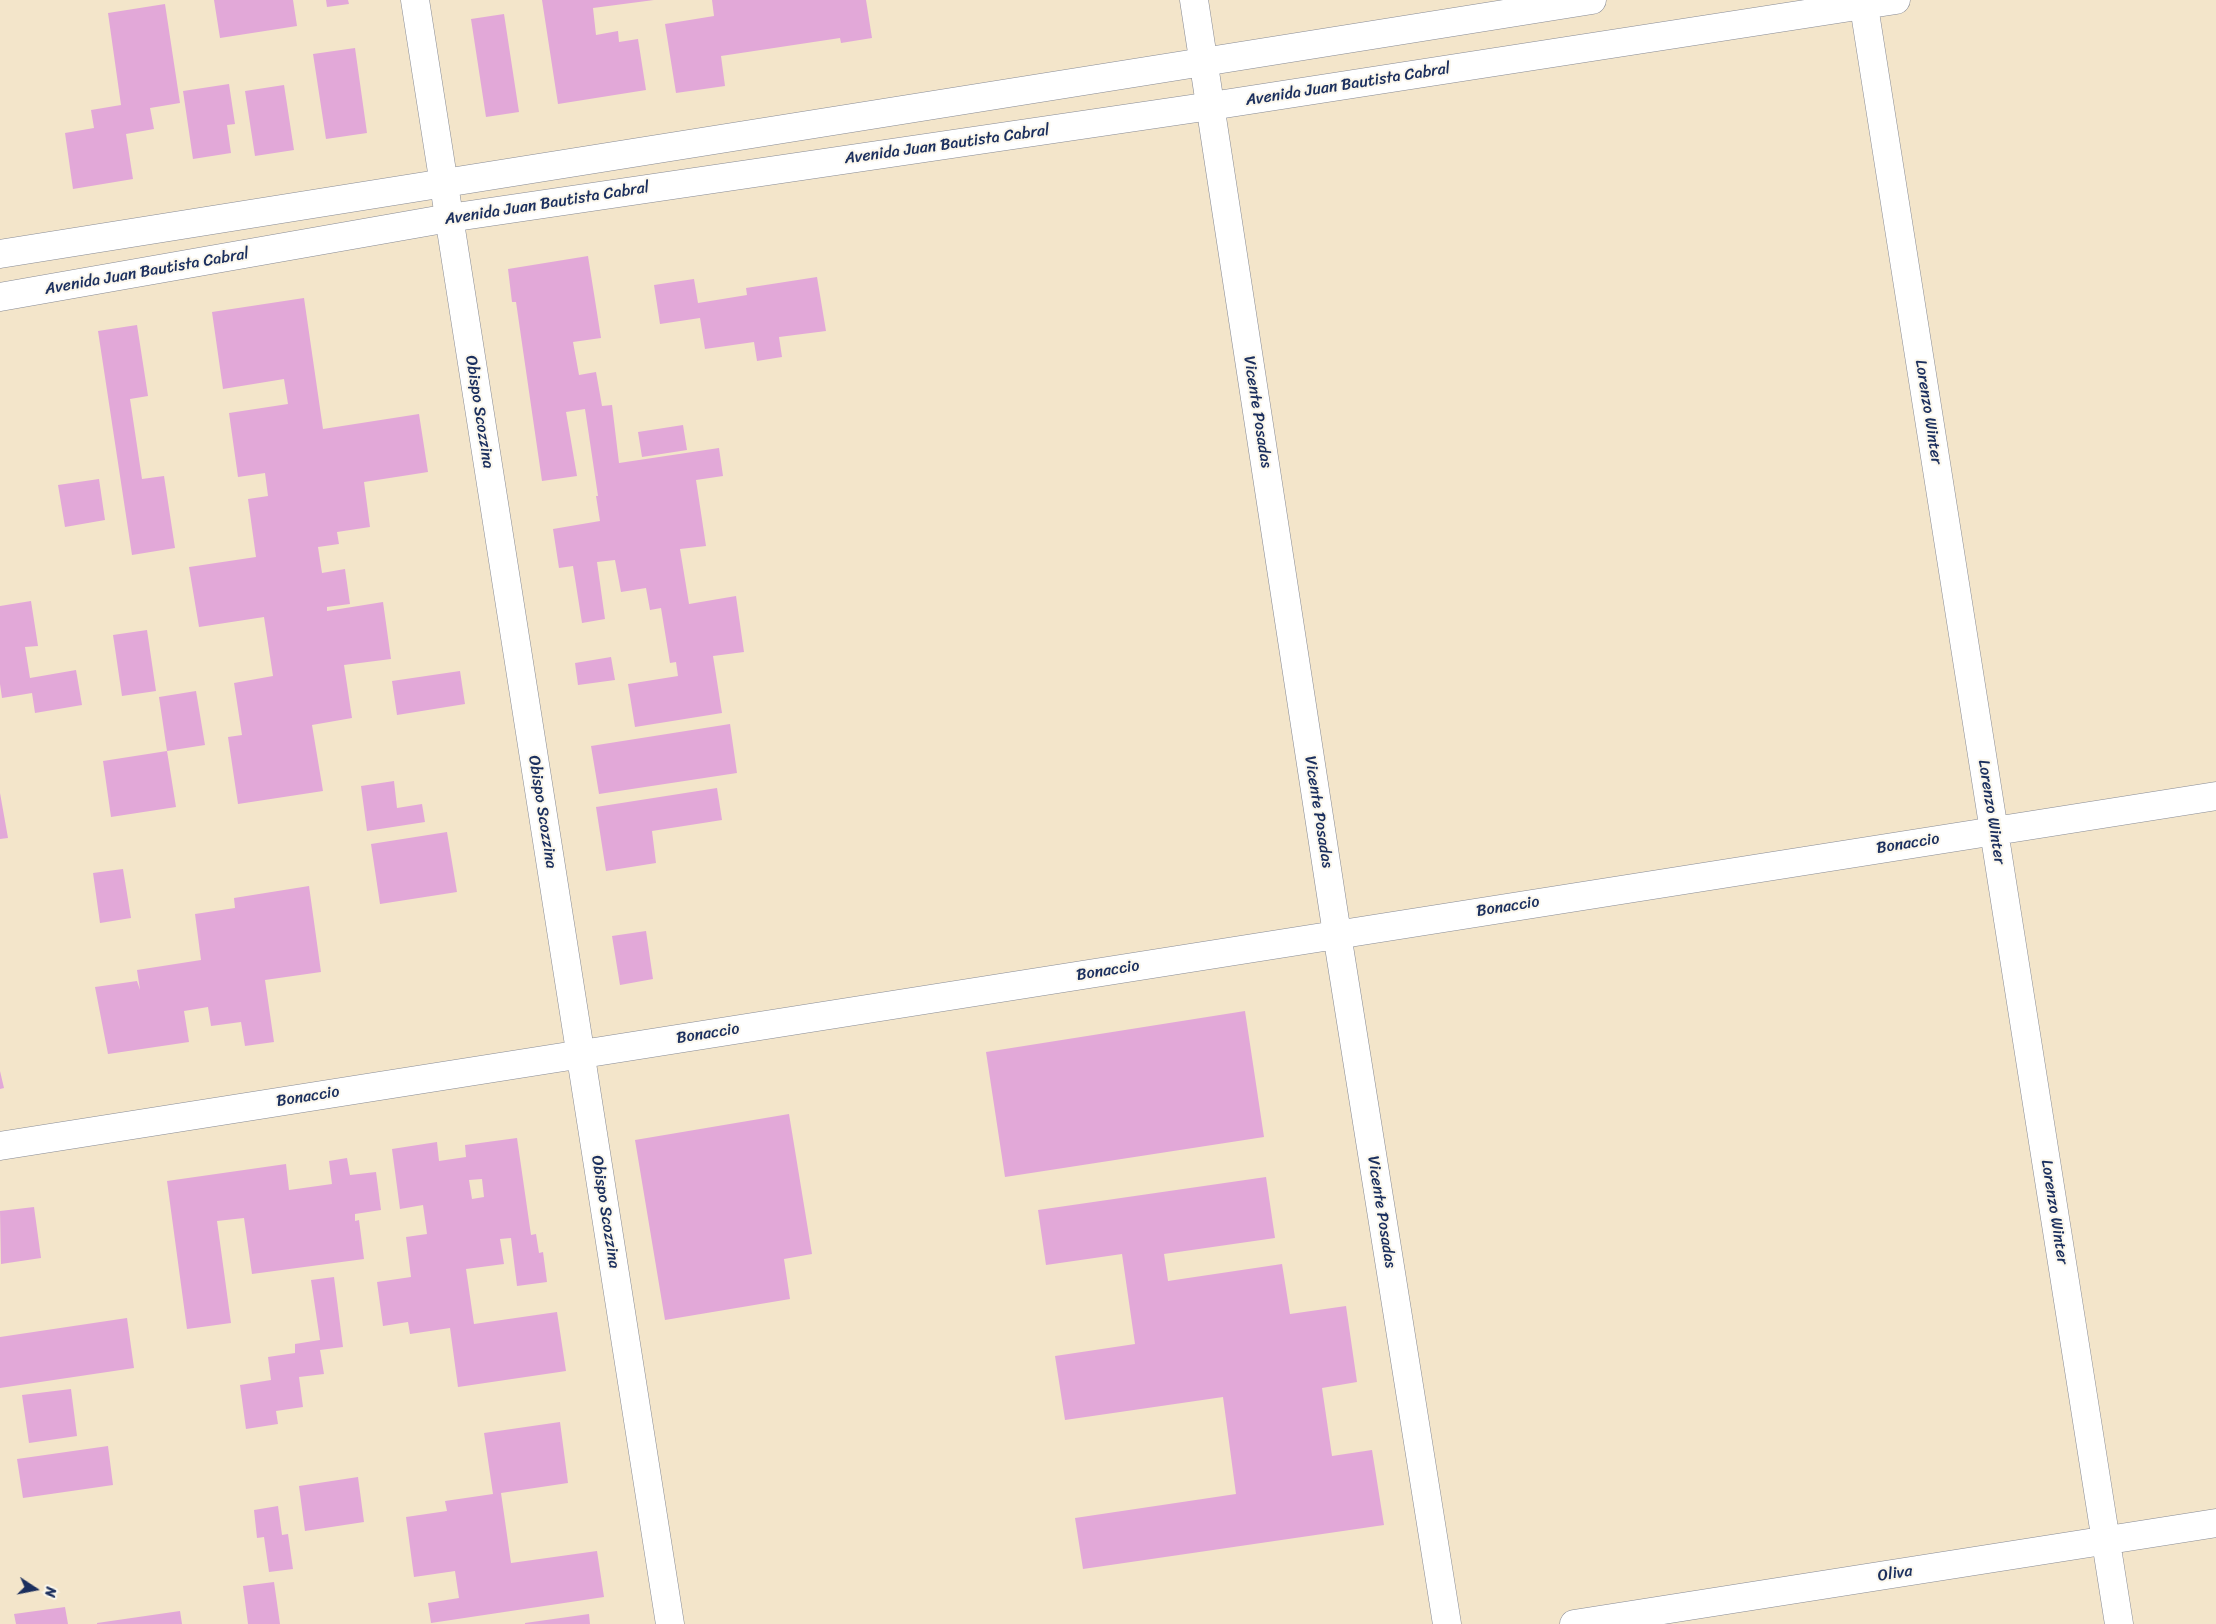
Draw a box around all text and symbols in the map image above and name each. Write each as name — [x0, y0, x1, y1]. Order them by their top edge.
street label: Avenida Juan Bautista Cabral — [1244, 59, 1452, 111]
street label: Avenida Juan Bautista Cabral — [843, 121, 1051, 169]
street label: Avenida Juan Bautista Cabral — [443, 178, 651, 230]
street label: Avenida Juan Bautista Cabral — [44, 245, 250, 299]
street label: Obispo Scozzina — [461, 354, 497, 470]
street label: Vicente Posadas — [1239, 355, 1275, 469]
street label: Lorenzo Winter — [1910, 358, 1946, 466]
street label: Obispo Scozzina — [524, 754, 560, 870]
street label: Vicente Posadas — [1300, 755, 1336, 869]
street label: Lorenzo Winter — [1973, 758, 2009, 866]
street label: Bonaccio — [1875, 830, 1941, 858]
street label: Bonaccio — [1475, 893, 1541, 921]
street label: Bonaccio — [1075, 957, 1141, 985]
street label: Bonaccio — [675, 1020, 741, 1048]
street label: Bonaccio — [275, 1083, 341, 1111]
street label: Obispo Scozzina — [587, 1154, 623, 1270]
street label: Vicente Posadas — [1363, 1155, 1399, 1269]
street label: Lorenzo Winter — [2036, 1158, 2072, 1266]
street label: Oliva — [1876, 1562, 1914, 1586]
north arrow — [10, 1564, 60, 1614]
text: N — [37, 1585, 63, 1599]

